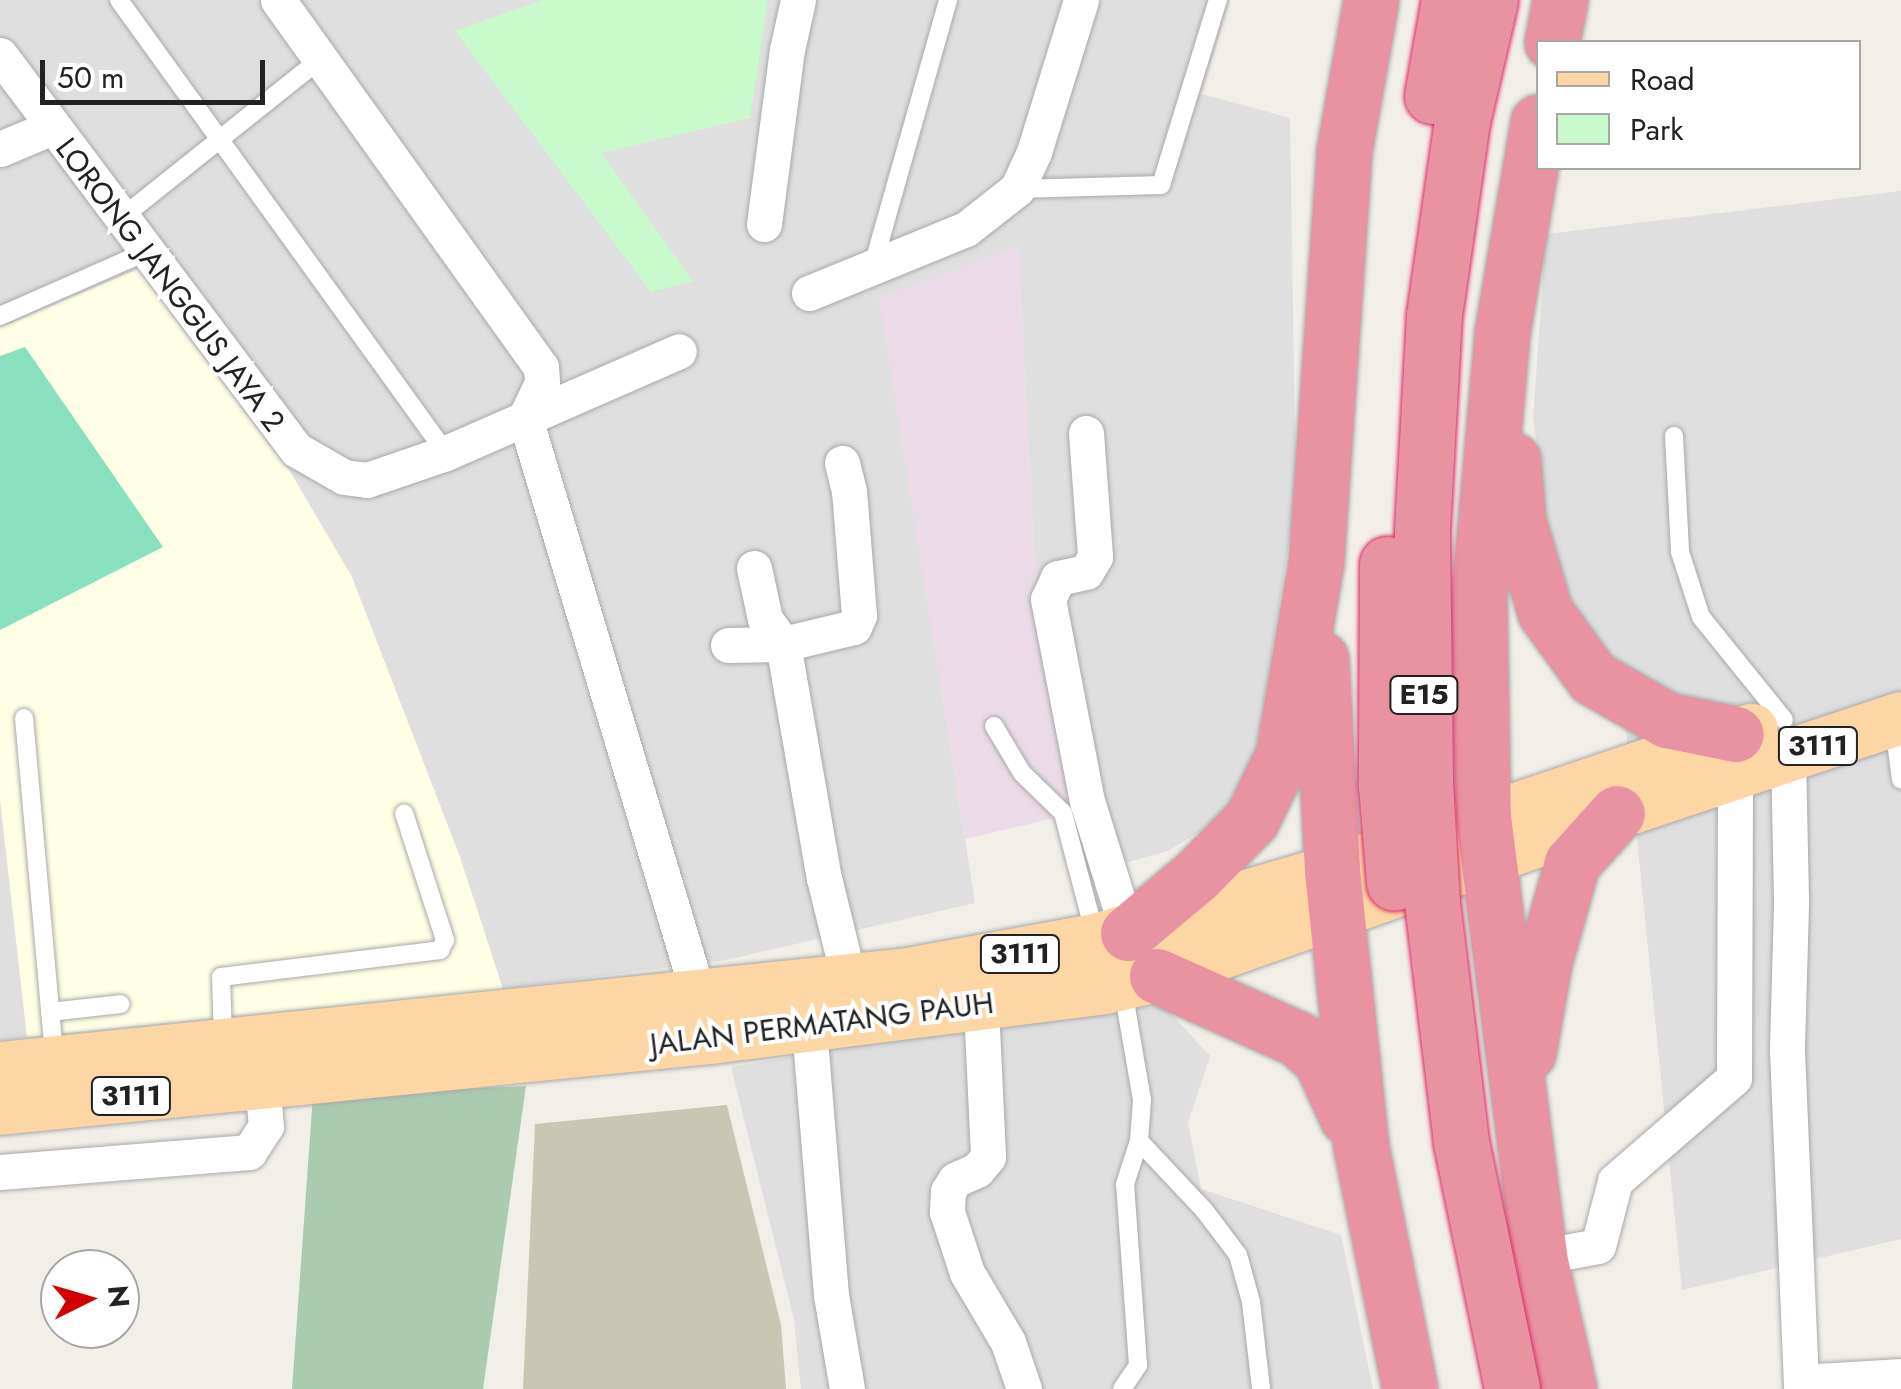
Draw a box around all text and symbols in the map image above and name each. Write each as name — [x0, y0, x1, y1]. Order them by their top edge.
scale bar — [45, 40, 270, 102]
legend — [1536, 40, 1861, 170]
text: 50 m — [57, 56, 124, 99]
text: Road — [1630, 58, 1695, 101]
text: Park — [1630, 108, 1683, 151]
street label: LORONG JANGGUS JAYA 2 — [48, 131, 292, 439]
road number: E15 — [1389, 672, 1459, 718]
road number: 3111 — [1776, 723, 1860, 769]
road number: 3111 — [978, 931, 1062, 977]
street label: JALAN PERMATANG PAUH — [648, 985, 996, 1063]
road number: 3111 — [88, 1073, 174, 1119]
north arrow — [40, 1249, 140, 1349]
text: N — [97, 1284, 140, 1309]

